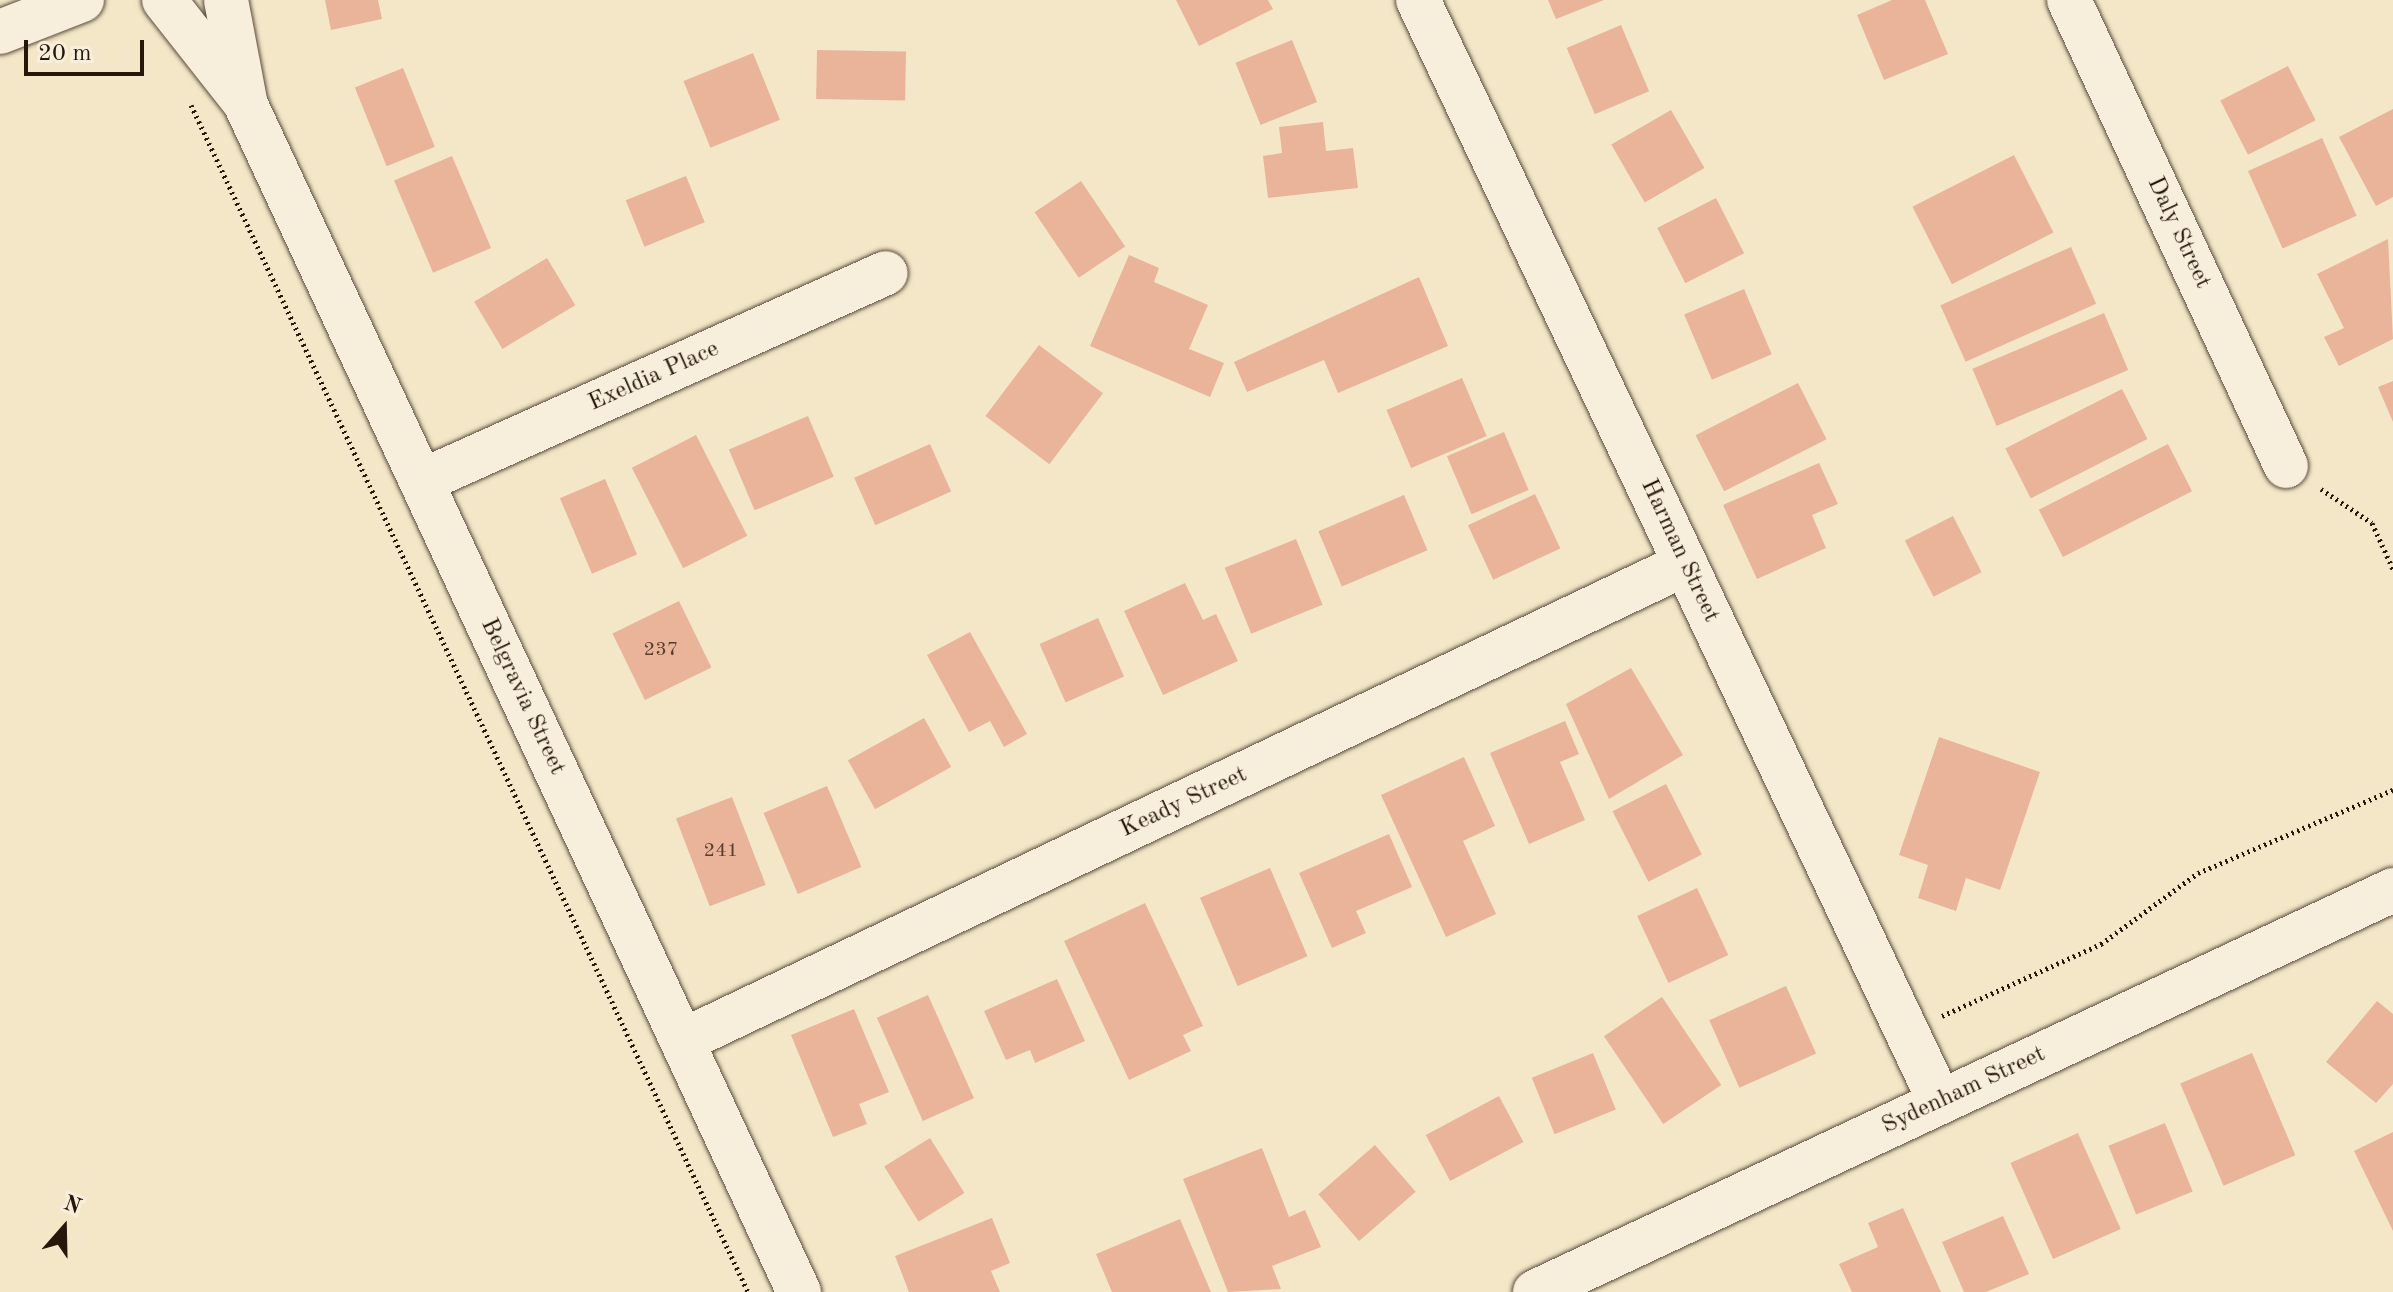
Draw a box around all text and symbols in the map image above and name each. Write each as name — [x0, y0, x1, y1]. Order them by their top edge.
scale bar — [28, 24, 148, 74]
text: 20 m — [38, 42, 92, 66]
street label: Daly Street — [2140, 172, 2216, 294]
street label: Exeldia Place — [584, 335, 724, 419]
street label: Harman Street — [1633, 475, 1725, 627]
street label: Belgravia Street — [473, 614, 571, 780]
house number: 237 — [644, 638, 678, 662]
street label: Keady Street — [1116, 761, 1252, 845]
house number: 241 — [704, 839, 738, 863]
street label: Sydenham Street — [1878, 1040, 2050, 1142]
north arrow — [24, 1188, 104, 1268]
text: N — [61, 1192, 84, 1219]

